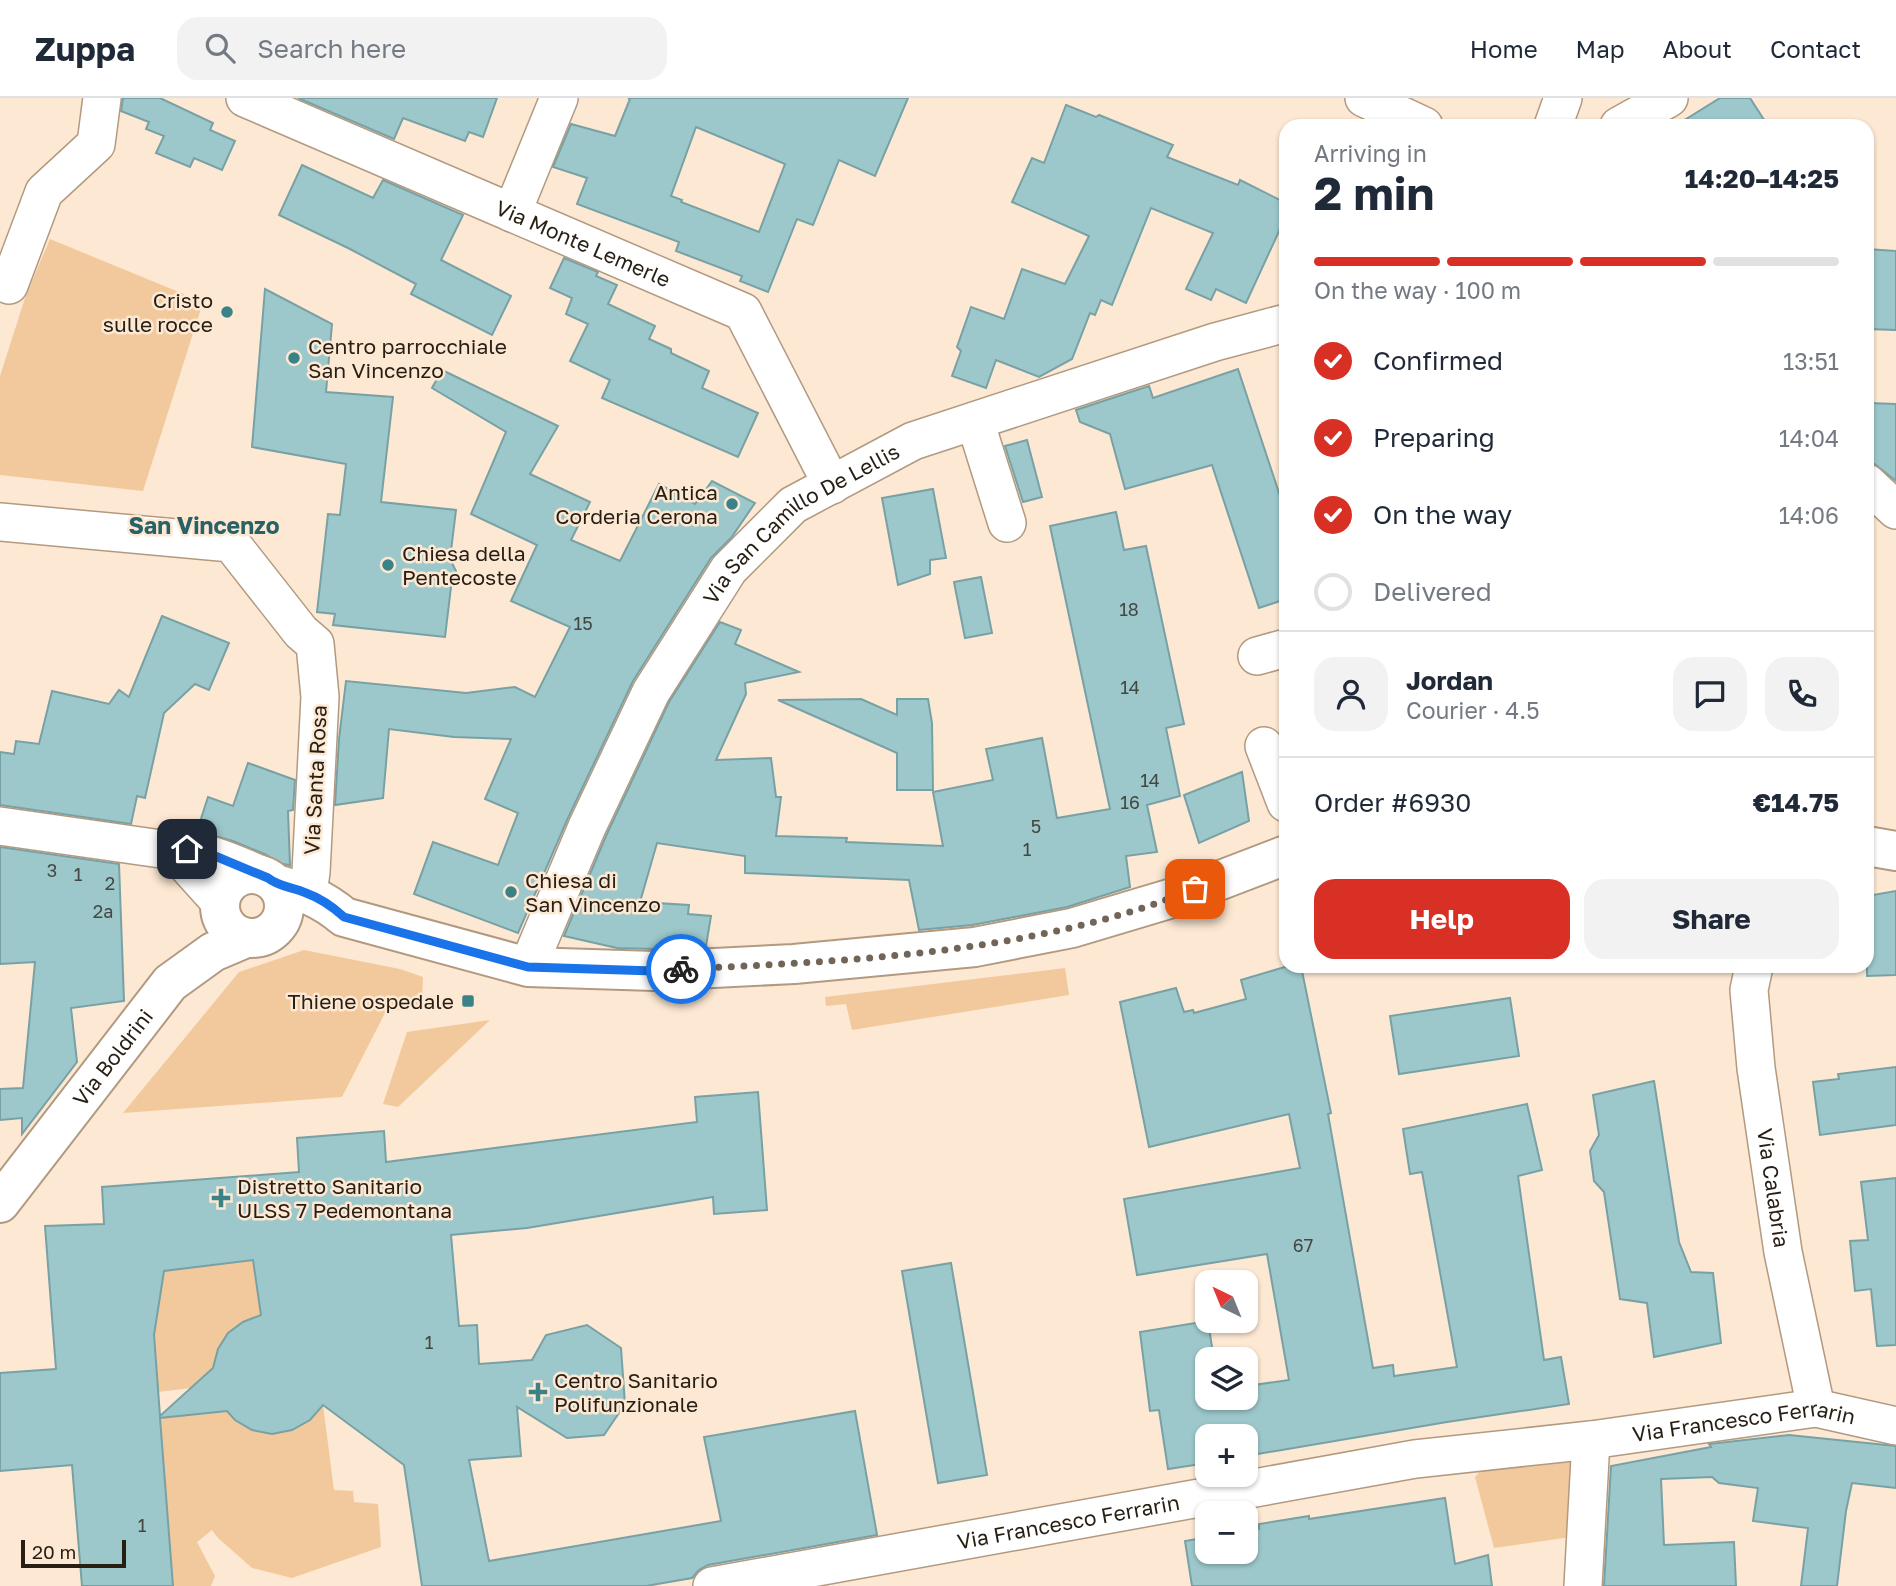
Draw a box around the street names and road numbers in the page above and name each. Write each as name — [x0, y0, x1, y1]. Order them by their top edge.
street label: Via Monte Lemerle — [492, 194, 674, 292]
street label: Via San Camillo De Lellis — [697, 438, 904, 609]
street label: Via Santa Rosa — [298, 704, 332, 856]
street label: Via Boldrini — [67, 1004, 158, 1111]
street label: Via Calabria — [1752, 1127, 1795, 1249]
street label: Via Francesco Ferrarin — [1631, 1395, 1858, 1447]
street label: Via Francesco Ferrarin — [955, 1489, 1182, 1554]

